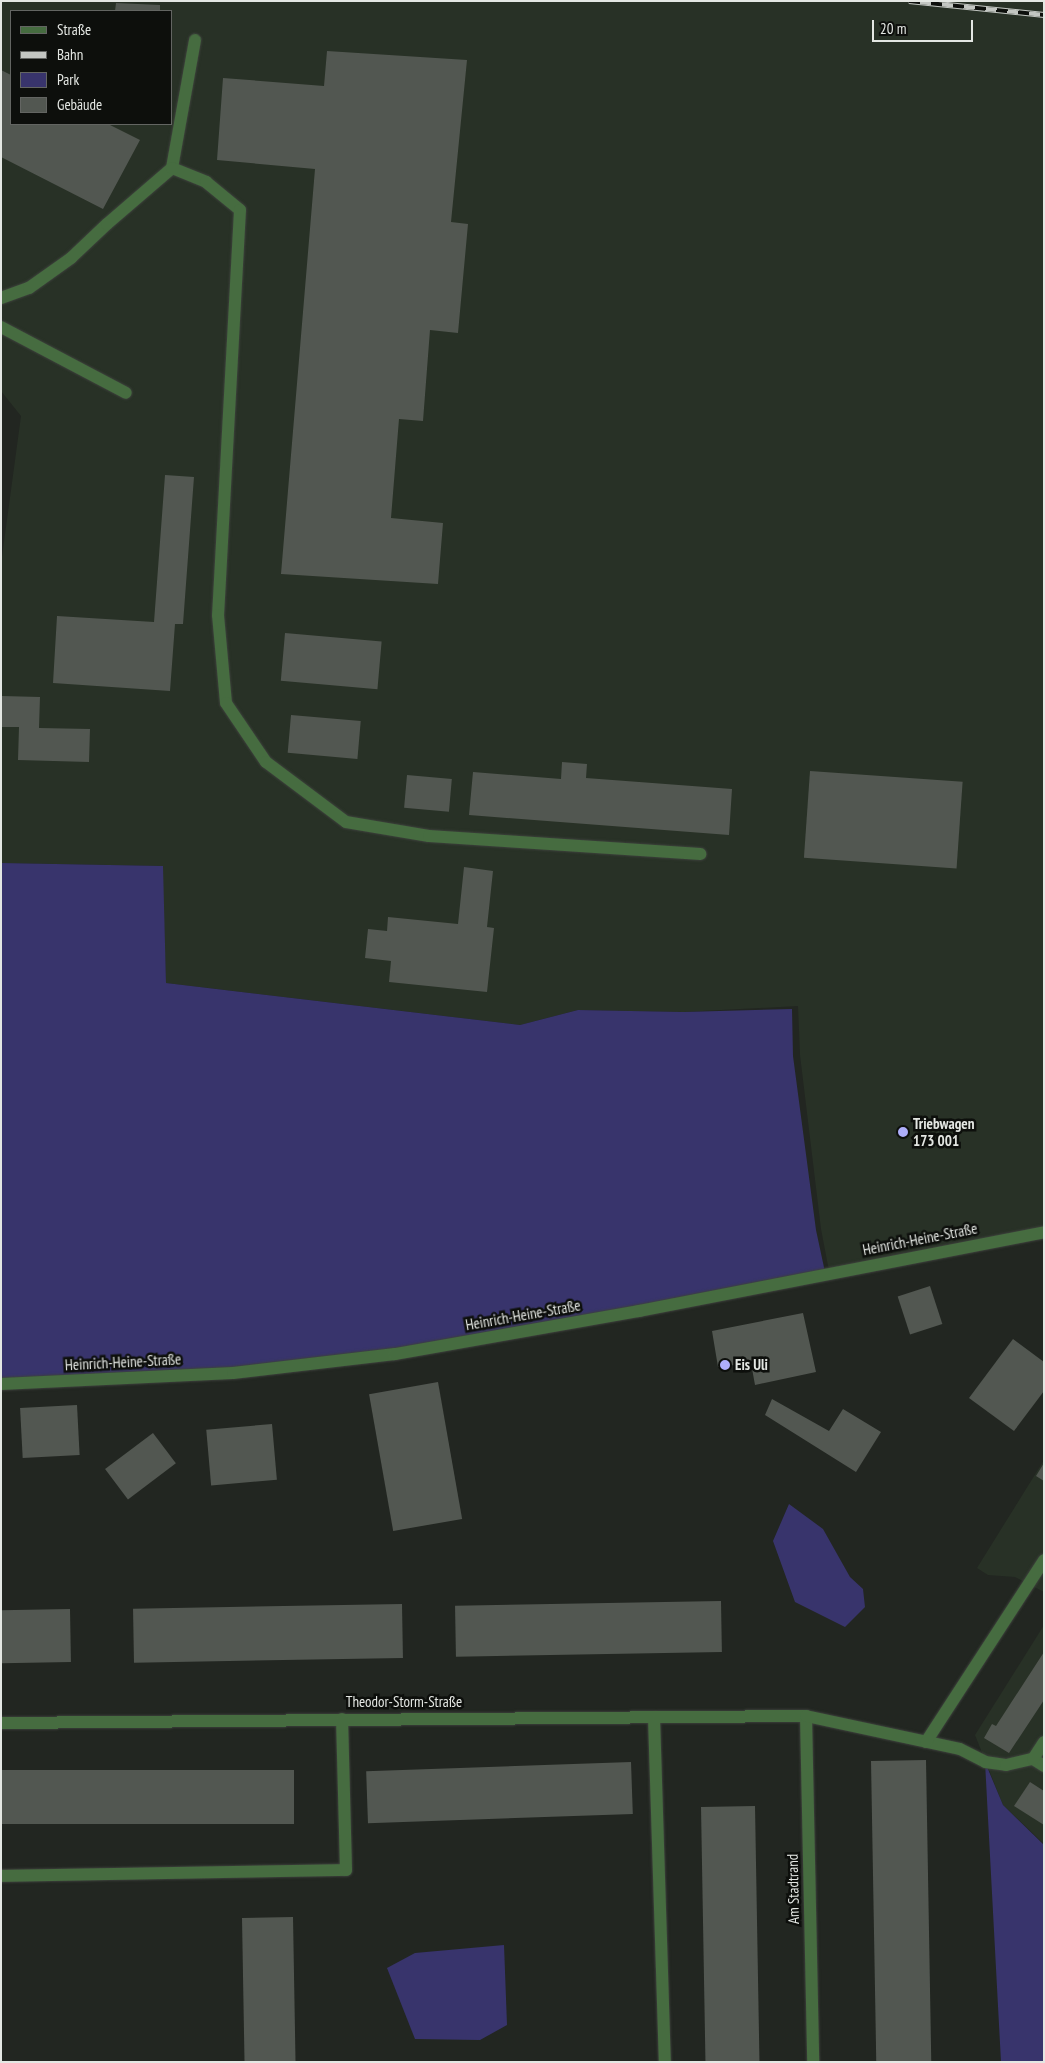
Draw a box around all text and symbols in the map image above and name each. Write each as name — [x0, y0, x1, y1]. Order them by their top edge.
legend — [10, 10, 172, 125]
scale bar — [875, 10, 976, 42]
text: 20 m — [880, 19, 906, 38]
text: Straße — [57, 20, 91, 39]
text: Bahn — [57, 45, 83, 64]
text: Park — [57, 70, 79, 89]
text: Gebäude — [57, 95, 102, 114]
place label: Triebwagen 173 001 — [913, 1114, 974, 1149]
marker: Triebwagen 173 001 — [897, 1126, 909, 1138]
street label: Heinrich-Heine-Straße — [861, 1219, 979, 1259]
street label: Heinrich-Heine-Straße — [464, 1296, 582, 1334]
street label: Heinrich-Heine-Straße — [64, 1350, 182, 1374]
place label: Eis Uli — [735, 1356, 768, 1374]
marker: Eis Uli — [719, 1359, 731, 1371]
street label: Theodor-Storm-Straße — [346, 1693, 462, 1711]
street label: Am Stadtrand — [783, 1854, 803, 1924]

